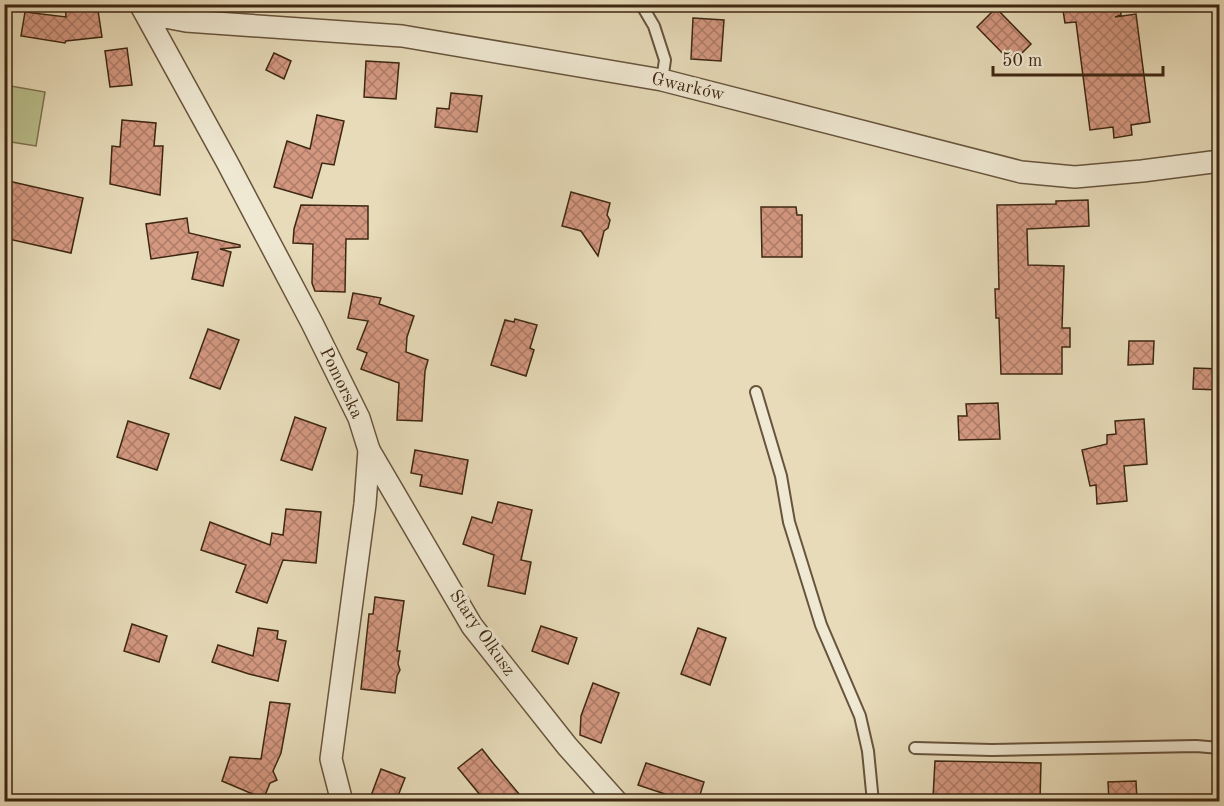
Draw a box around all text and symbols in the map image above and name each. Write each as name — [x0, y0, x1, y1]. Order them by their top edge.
scale bar — [993, 39, 1162, 77]
text: 50 m — [1002, 52, 1042, 70]
street label: Gwarków — [650, 70, 726, 104]
street label: Pomorska — [316, 344, 366, 422]
street label: Stary Olkusz — [446, 587, 518, 679]

